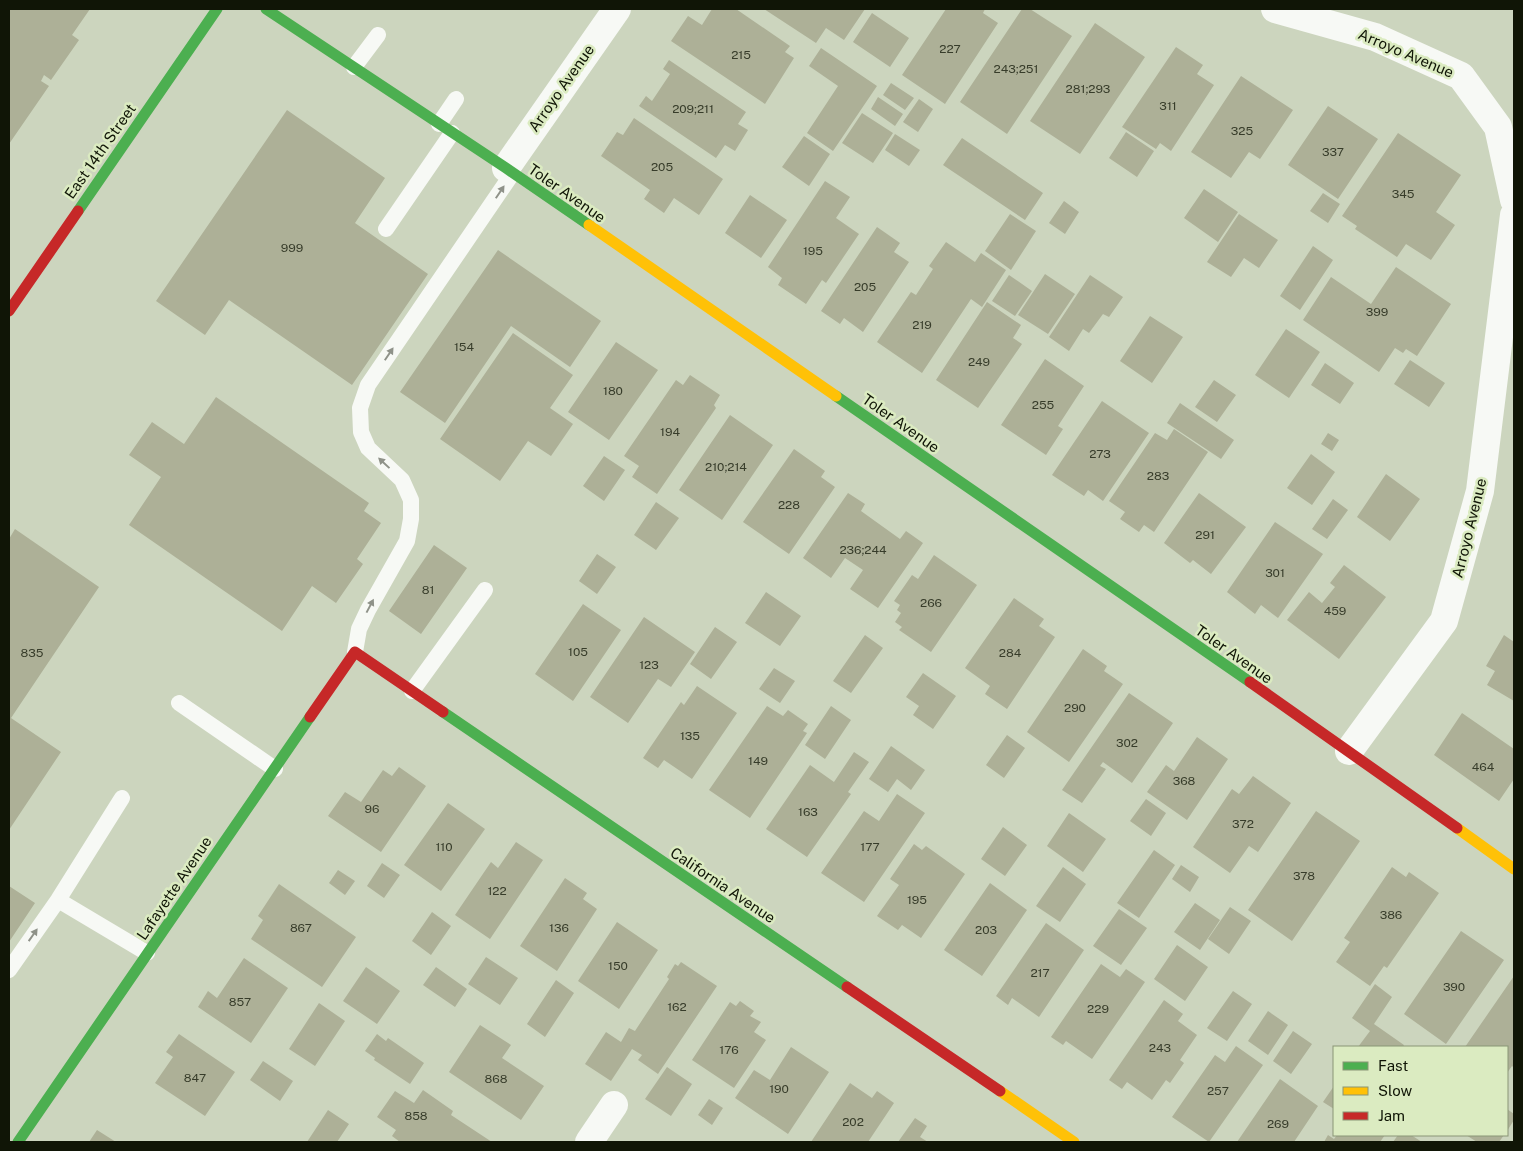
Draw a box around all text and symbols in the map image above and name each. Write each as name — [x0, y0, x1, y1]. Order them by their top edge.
street label: Arroyo Avenue — [1356, 25, 1456, 81]
street label: Arroyo Avenue — [525, 41, 597, 135]
house number: 227 — [939, 42, 961, 56]
house number: 215 — [731, 48, 751, 62]
house number: 243;251 — [994, 62, 1038, 76]
house number: 281;293 — [1066, 82, 1110, 96]
house number: 311 — [1159, 99, 1177, 113]
street label: East 14th Street — [61, 100, 139, 202]
house number: 209;211 — [672, 102, 714, 116]
house number: 325 — [1231, 124, 1254, 138]
house number: 337 — [1322, 145, 1344, 159]
street label: Toler Avenue — [525, 160, 609, 226]
house number: 205 — [651, 160, 673, 174]
one-way arrow — [495, 186, 505, 199]
house number: 345 — [1392, 187, 1415, 201]
house number: 999 — [281, 241, 303, 255]
house number: 195 — [803, 244, 823, 258]
house number: 205 — [854, 280, 876, 294]
house number: 399 — [1366, 305, 1388, 319]
house number: 219 — [912, 318, 932, 332]
house number: 154 — [454, 340, 475, 354]
one-way arrow — [384, 347, 394, 361]
house number: 249 — [968, 355, 990, 369]
house number: 180 — [603, 384, 623, 398]
street label: Toler Avenue — [859, 390, 943, 456]
house number: 255 — [1032, 398, 1055, 412]
house number: 194 — [660, 425, 680, 439]
house number: 273 — [1089, 447, 1111, 461]
one-way arrow — [379, 457, 391, 469]
house number: 210;214 — [705, 460, 747, 474]
house number: 283 — [1147, 469, 1169, 483]
street label: Arroyo Avenue — [1448, 476, 1490, 580]
house number: 228 — [778, 498, 800, 512]
house number: 291 — [1195, 528, 1215, 542]
house number: 236;244 — [839, 543, 887, 557]
house number: 301 — [1265, 566, 1285, 580]
house number: 81 — [422, 583, 434, 597]
house number: 266 — [920, 596, 942, 610]
one-way arrow — [366, 599, 375, 613]
house number: 459 — [1324, 604, 1346, 618]
street label: Toler Avenue — [1192, 621, 1276, 687]
house number: 105 — [568, 645, 588, 659]
house number: 835 — [21, 646, 44, 660]
house number: 284 — [999, 646, 1022, 660]
house number: 123 — [639, 658, 659, 672]
house number: 290 — [1064, 701, 1086, 715]
house number: 135 — [680, 729, 700, 743]
house number: 302 — [1116, 736, 1138, 750]
house number: 149 — [748, 754, 768, 768]
house number: 464 — [1472, 760, 1495, 774]
house number: 368 — [1173, 774, 1196, 788]
house number: 96 — [365, 802, 379, 816]
house number: 163 — [798, 805, 818, 819]
house number: 372 — [1232, 817, 1254, 831]
street label: Lafayette Avenue — [133, 833, 215, 943]
house number: 110 — [435, 840, 453, 854]
house number: 177 — [860, 840, 880, 854]
street label: California Avenue — [667, 844, 779, 926]
house number: 378 — [1293, 869, 1315, 883]
house number: 122 — [487, 884, 507, 898]
house number: 195 — [907, 893, 927, 907]
house number: 386 — [1380, 908, 1402, 922]
house number: 867 — [290, 921, 312, 935]
house number: 136 — [549, 921, 569, 935]
house number: 203 — [975, 923, 997, 937]
one-way arrow — [28, 929, 39, 942]
house number: 150 — [608, 959, 628, 973]
house number: 217 — [1030, 966, 1050, 980]
house number: 390 — [1443, 980, 1465, 994]
house number: 857 — [229, 995, 251, 1009]
house number: 162 — [667, 1000, 687, 1014]
house number: 229 — [1087, 1002, 1109, 1016]
house number: 243 — [1149, 1041, 1171, 1055]
house number: 176 — [719, 1043, 739, 1057]
legend — [1333, 1046, 1508, 1136]
text: Fast — [1378, 1057, 1408, 1074]
house number: 847 — [184, 1071, 206, 1085]
house number: 868 — [485, 1072, 508, 1086]
house number: 190 — [769, 1082, 789, 1096]
text: Slow — [1378, 1082, 1413, 1099]
house number: 257 — [1207, 1084, 1229, 1098]
text: Jam — [1378, 1107, 1405, 1124]
house number: 858 — [404, 1109, 428, 1123]
house number: 202 — [842, 1115, 864, 1129]
house number: 269 — [1267, 1117, 1289, 1131]

